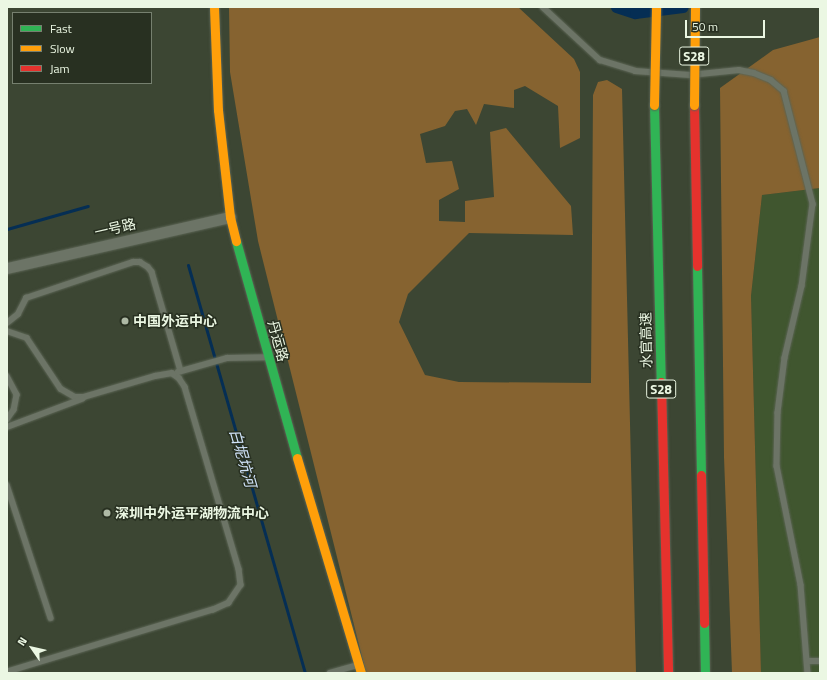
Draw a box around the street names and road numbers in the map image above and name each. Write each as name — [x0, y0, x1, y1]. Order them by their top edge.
road number: S28 — [679, 45, 709, 67]
street label: 一号路 — [93, 215, 137, 241]
street label: 水官高速 — [637, 312, 655, 368]
street label: 丹运路 — [264, 319, 292, 363]
road number: S28 — [646, 378, 676, 400]

